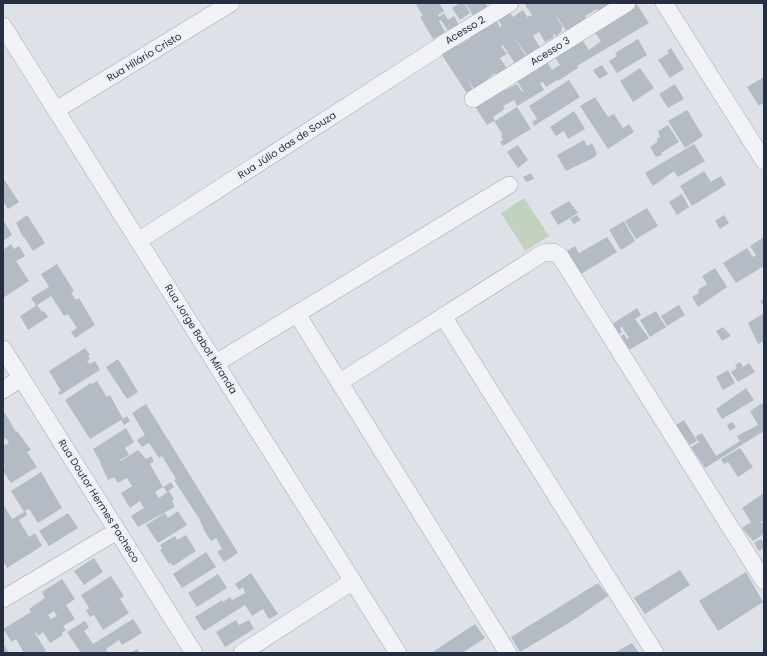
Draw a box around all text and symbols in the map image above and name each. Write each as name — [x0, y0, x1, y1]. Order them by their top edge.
street label: Acesso 2 — [442, 12, 488, 48]
street label: Rua Hilário Cristo — [104, 29, 184, 85]
street label: Acesso 3 — [527, 33, 573, 69]
street label: Rua Júlio das de Souza — [235, 107, 339, 183]
street label: Rua Jorge Babot Miranda — [161, 281, 241, 397]
street label: Rua Doutor Hermes Pacheco — [55, 436, 143, 566]

